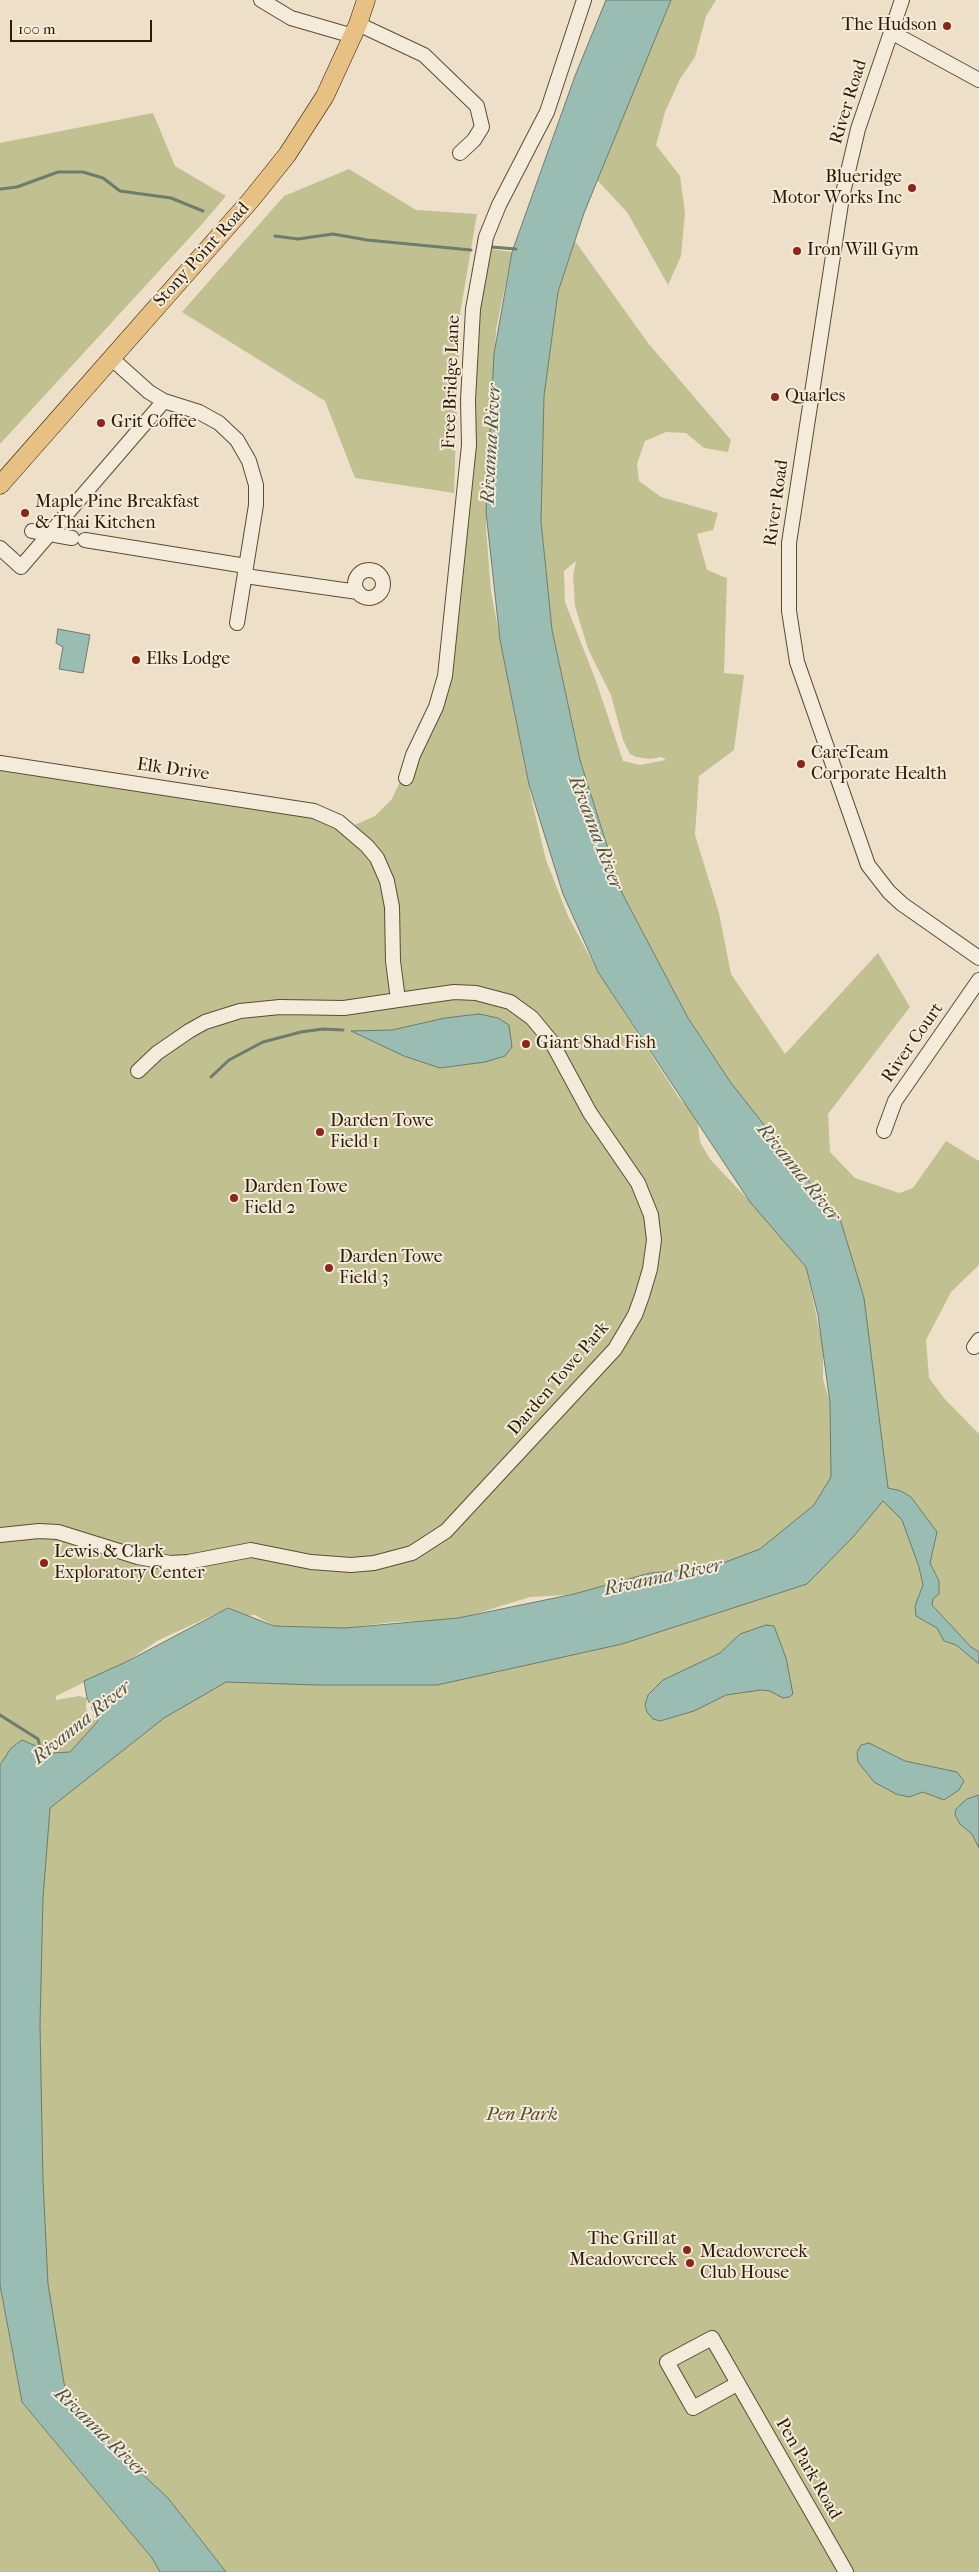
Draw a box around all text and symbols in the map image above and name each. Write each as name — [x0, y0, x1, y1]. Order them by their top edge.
scale bar — [12, 10, 155, 42]
place label: The Hudson — [842, 15, 937, 37]
text: 100 m — [18, 20, 56, 38]
marker: The Hudson — [941, 20, 953, 32]
street label: River Road — [826, 57, 872, 147]
place label: Blueridge Motor Works Inc — [772, 167, 902, 210]
marker: Blueridge Motor Works Inc — [906, 182, 918, 194]
street label: Stony Point Road — [149, 198, 255, 312]
place label: Iron Will Gym — [807, 240, 919, 262]
marker: Iron Will Gym — [791, 245, 803, 257]
street label: Free Bridge Lane — [439, 315, 465, 449]
water label: Rivanna River — [477, 383, 507, 505]
place label: Quarles — [785, 386, 845, 408]
marker: Quarles — [769, 391, 781, 403]
place label: Grit Coffee — [111, 412, 197, 434]
marker: Grit Coffee — [95, 417, 107, 429]
street label: River Road — [760, 458, 794, 548]
place label: Maple Pine Breakfast & Thai Kitchen — [35, 492, 199, 534]
marker: Maple Pine Breakfast & Thai Kitchen — [19, 507, 31, 519]
place label: Elks Lodge — [146, 649, 230, 671]
marker: Elks Lodge — [130, 654, 142, 666]
place label: CareTeam Corporate Health — [811, 743, 947, 786]
street label: Elk Drive — [135, 754, 211, 786]
marker: CareTeam Corporate Health — [795, 758, 807, 770]
water label: Rivanna River — [563, 773, 627, 893]
street label: River Court — [878, 999, 948, 1087]
place label: Giant Shad Fish — [536, 1033, 656, 1055]
marker: Giant Shad Fish — [520, 1038, 532, 1050]
place label: Darden Towe Field 1 — [330, 1111, 434, 1154]
water label: Rivanna River — [751, 1119, 845, 1227]
marker: Darden Towe Field 1 — [314, 1126, 326, 1138]
place label: Darden Towe Field 2 — [244, 1177, 348, 1220]
marker: Darden Towe Field 2 — [228, 1192, 240, 1204]
place label: Darden Towe Field 3 — [339, 1247, 443, 1290]
marker: Darden Towe Field 3 — [323, 1262, 335, 1274]
street label: Darden Towe Park — [504, 1318, 614, 1440]
place label: Lewis & Clark Exploratory Center — [54, 1542, 205, 1585]
water label: Rivanna River — [602, 1554, 724, 1602]
marker: Lewis & Clark Exploratory Center — [38, 1557, 50, 1569]
water label: Rivanna River — [28, 1676, 136, 1770]
park label: Pen Park — [486, 2105, 558, 2127]
place label: The Grill at Meadowcreek — [569, 2229, 677, 2272]
place label: Meadowcreek Club House — [700, 2242, 808, 2284]
marker: The Grill at Meadowcreek — [681, 2244, 693, 2256]
marker: Meadowcreek Club House — [684, 2257, 696, 2269]
water label: Rivanna River — [49, 2383, 151, 2483]
street label: Pen Park Road — [770, 2415, 846, 2523]

